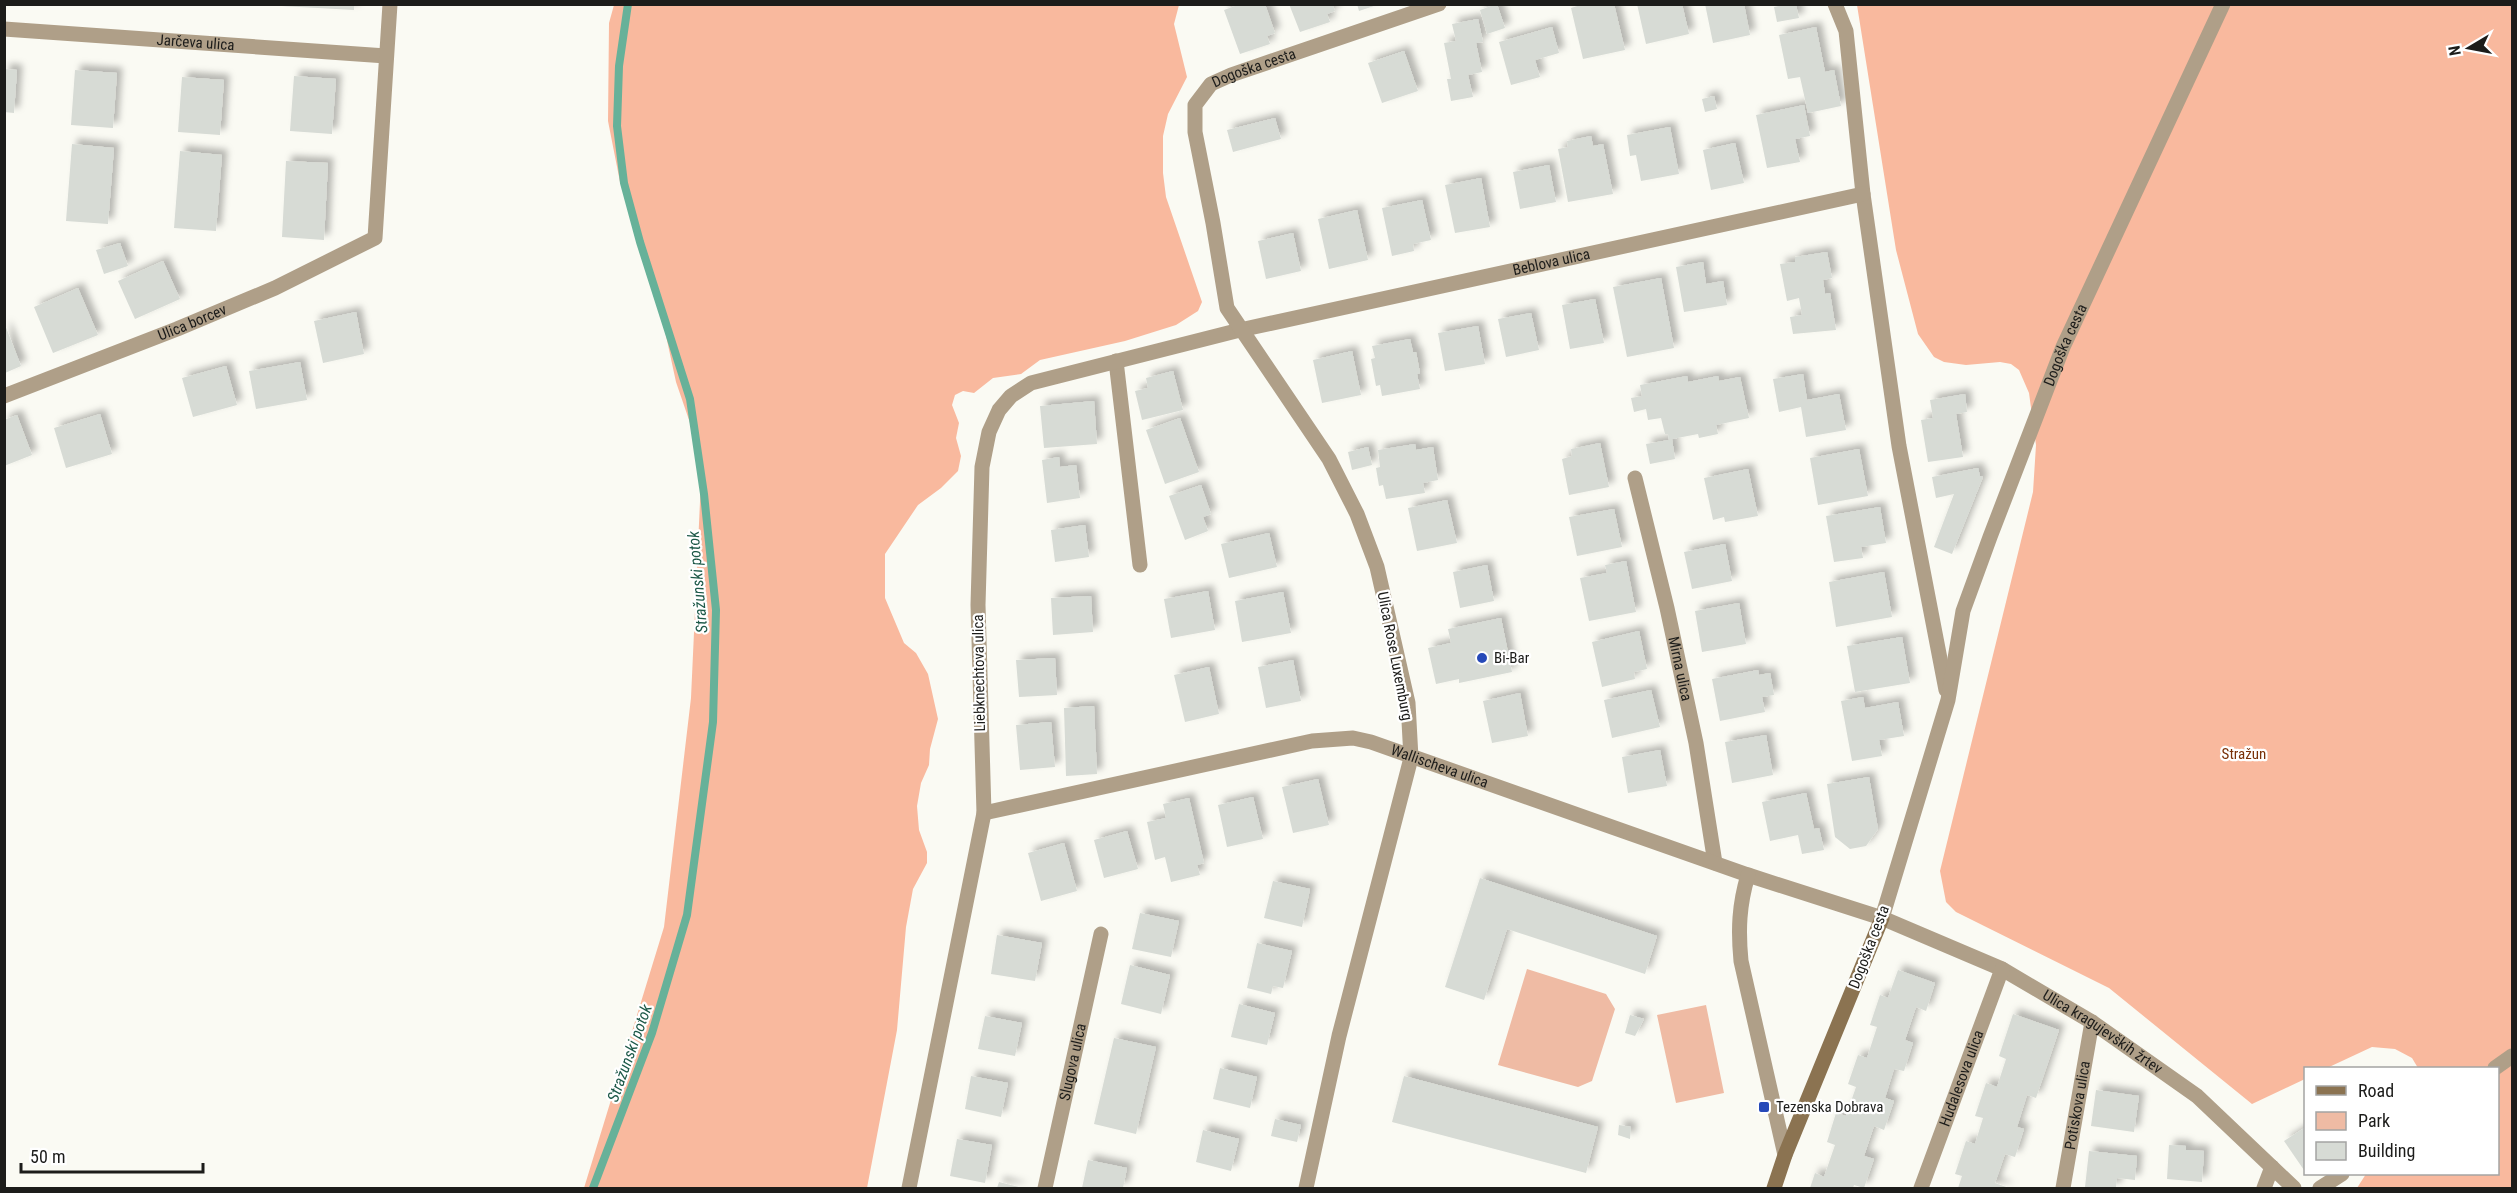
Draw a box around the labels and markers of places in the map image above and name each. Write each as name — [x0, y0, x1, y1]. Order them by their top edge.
place label: Bi-Bar — [1494, 649, 1530, 667]
marker: Bi-Bar — [1475, 651, 1489, 665]
place label: Tezenska Dobrava — [1776, 1098, 1883, 1116]
marker: Tezenska Dobrava — [1757, 1100, 1771, 1114]

